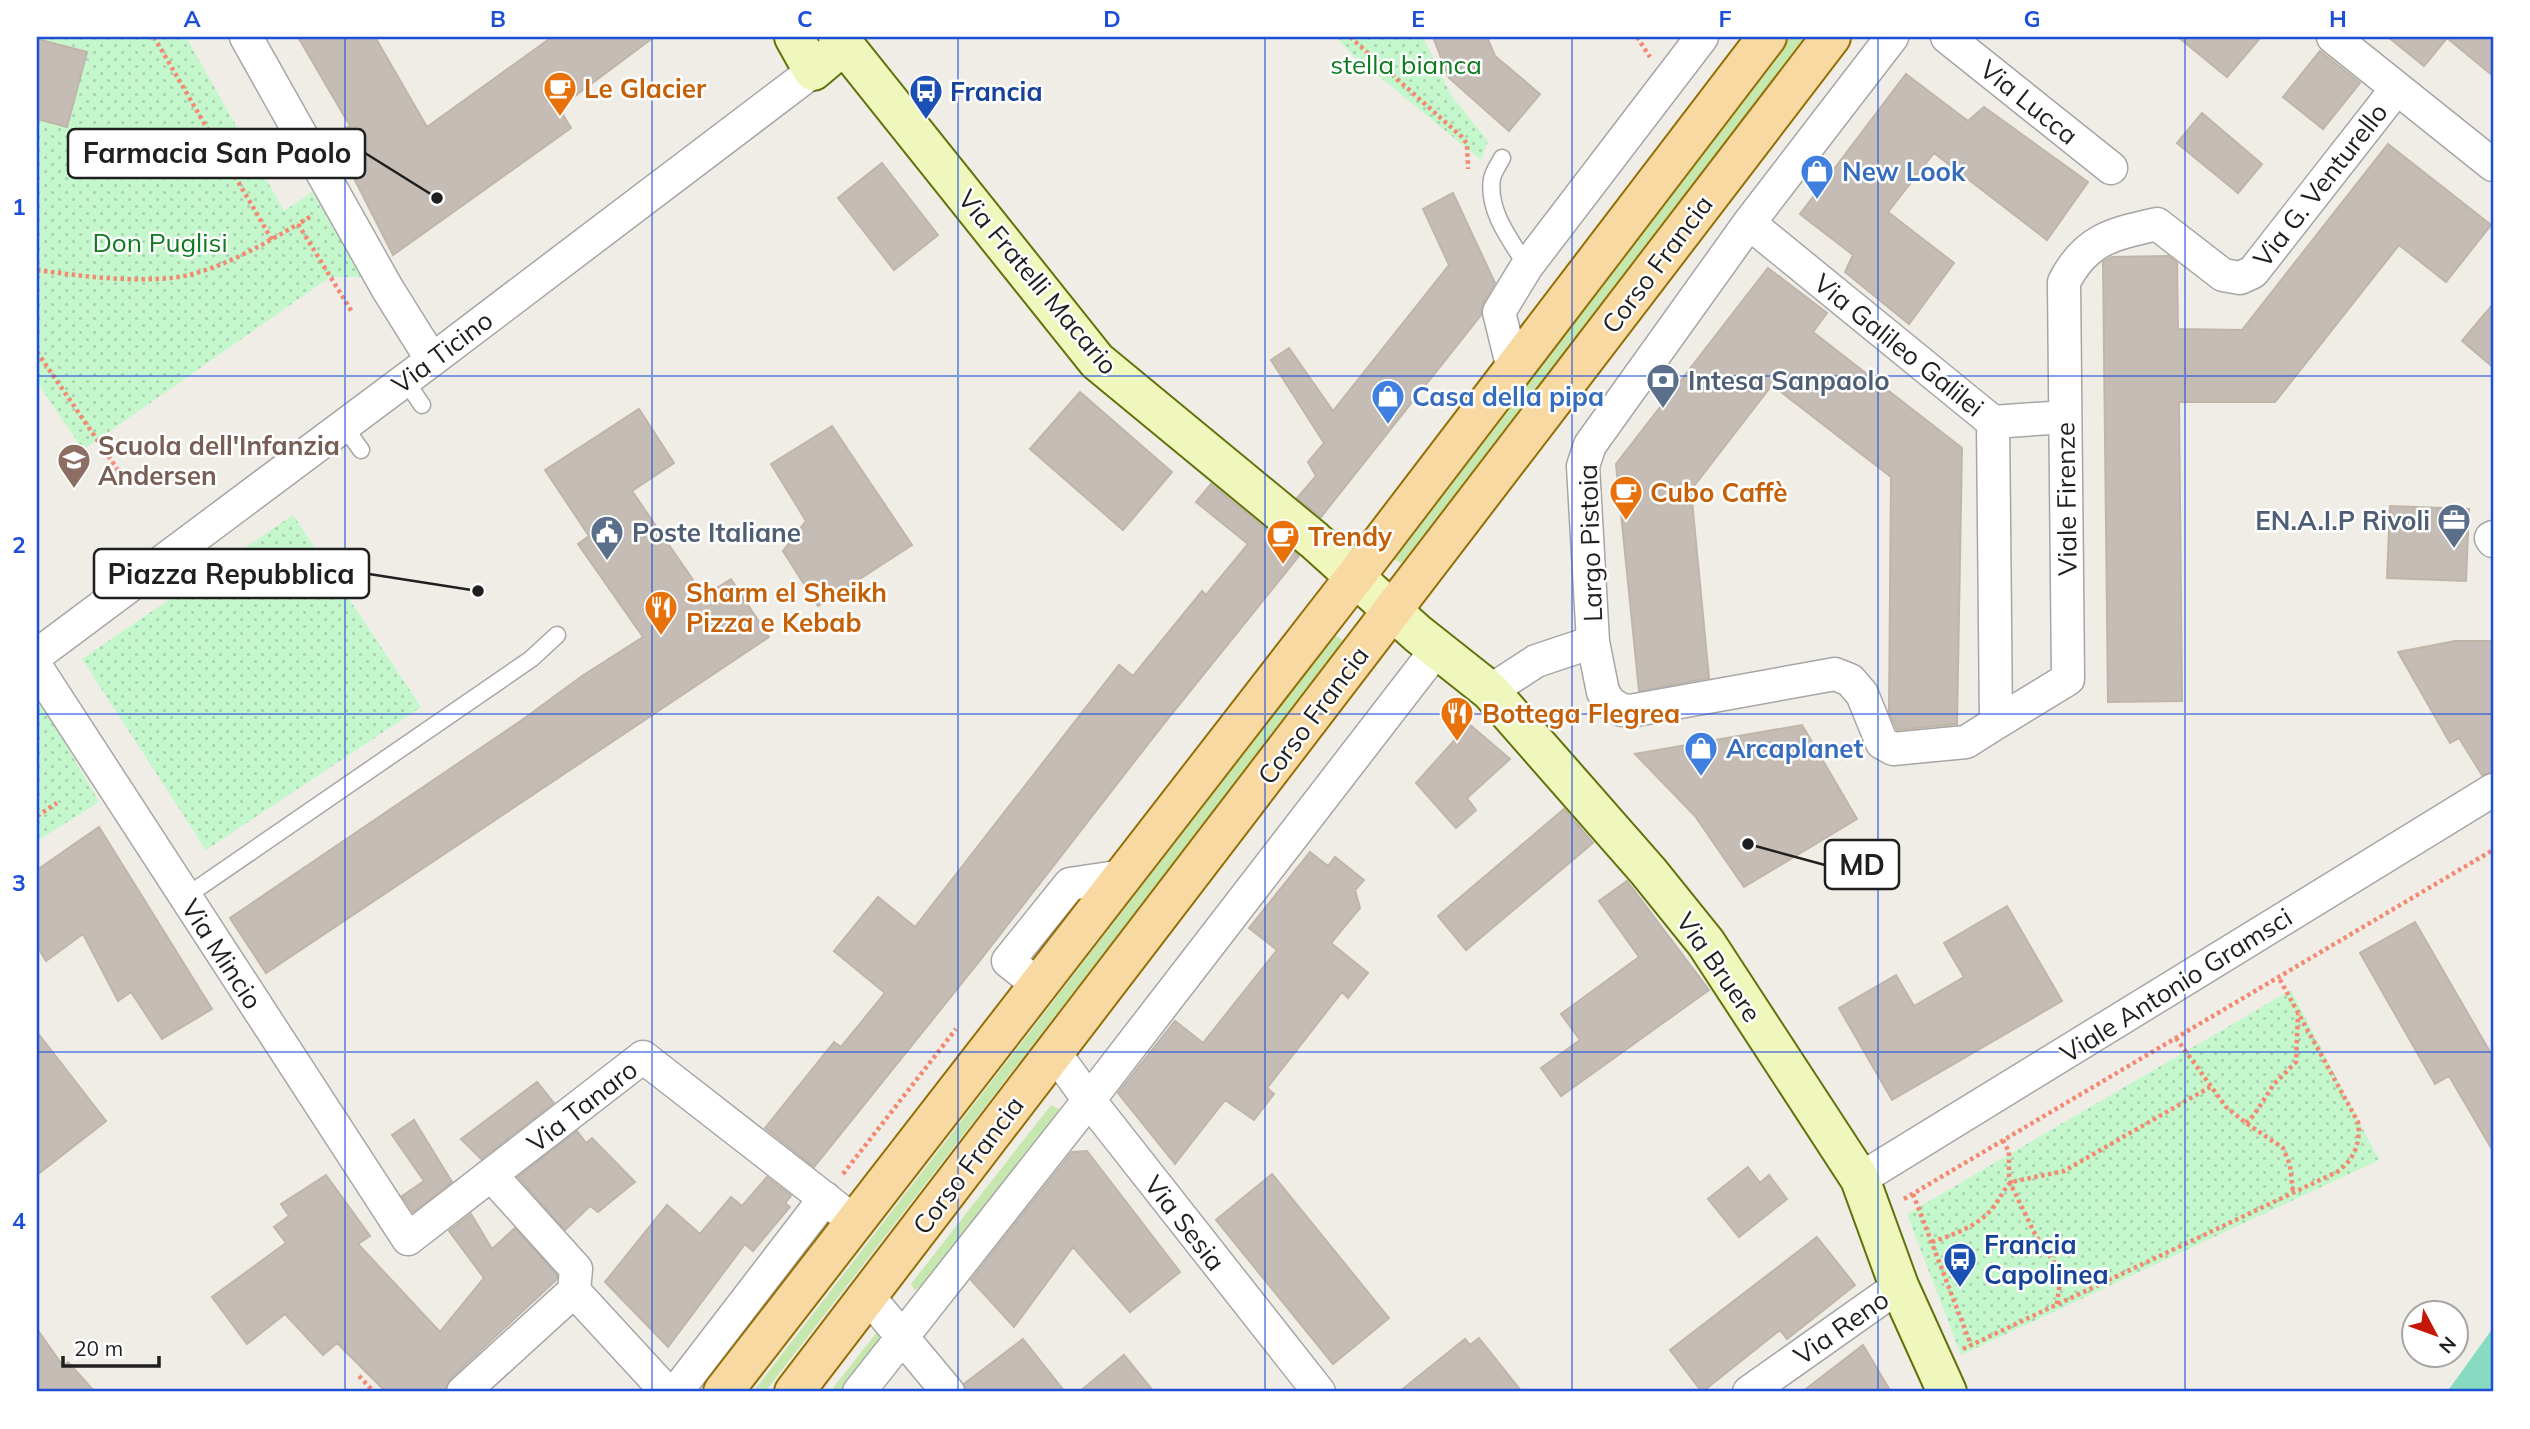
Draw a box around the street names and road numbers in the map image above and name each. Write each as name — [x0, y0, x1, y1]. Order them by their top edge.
street label: Via Lucca — [1973, 52, 2085, 152]
street label: Via G. Venturello — [2246, 96, 2394, 274]
street label: Via Fratelli Macario — [951, 183, 1125, 381]
street label: Corso Francia — [1594, 188, 1720, 340]
street label: Via Galileo Galilei — [1807, 266, 1991, 424]
street label: Via Ticino — [385, 303, 499, 401]
street label: Viale Firenze — [2048, 422, 2084, 576]
street label: Largo Pistoia — [1571, 464, 1609, 622]
street label: Corso Francia — [1250, 639, 1376, 791]
street label: Via Mincio — [174, 893, 270, 1015]
street label: Viale Antonio Gramsci — [2054, 900, 2298, 1070]
street label: Via Bruere — [1669, 906, 1769, 1028]
street label: Via Tanaro — [520, 1053, 644, 1159]
street label: Corso Francia — [905, 1089, 1031, 1241]
street label: Via Sesia — [1138, 1169, 1232, 1277]
street label: Via Reno — [1787, 1282, 1895, 1372]

